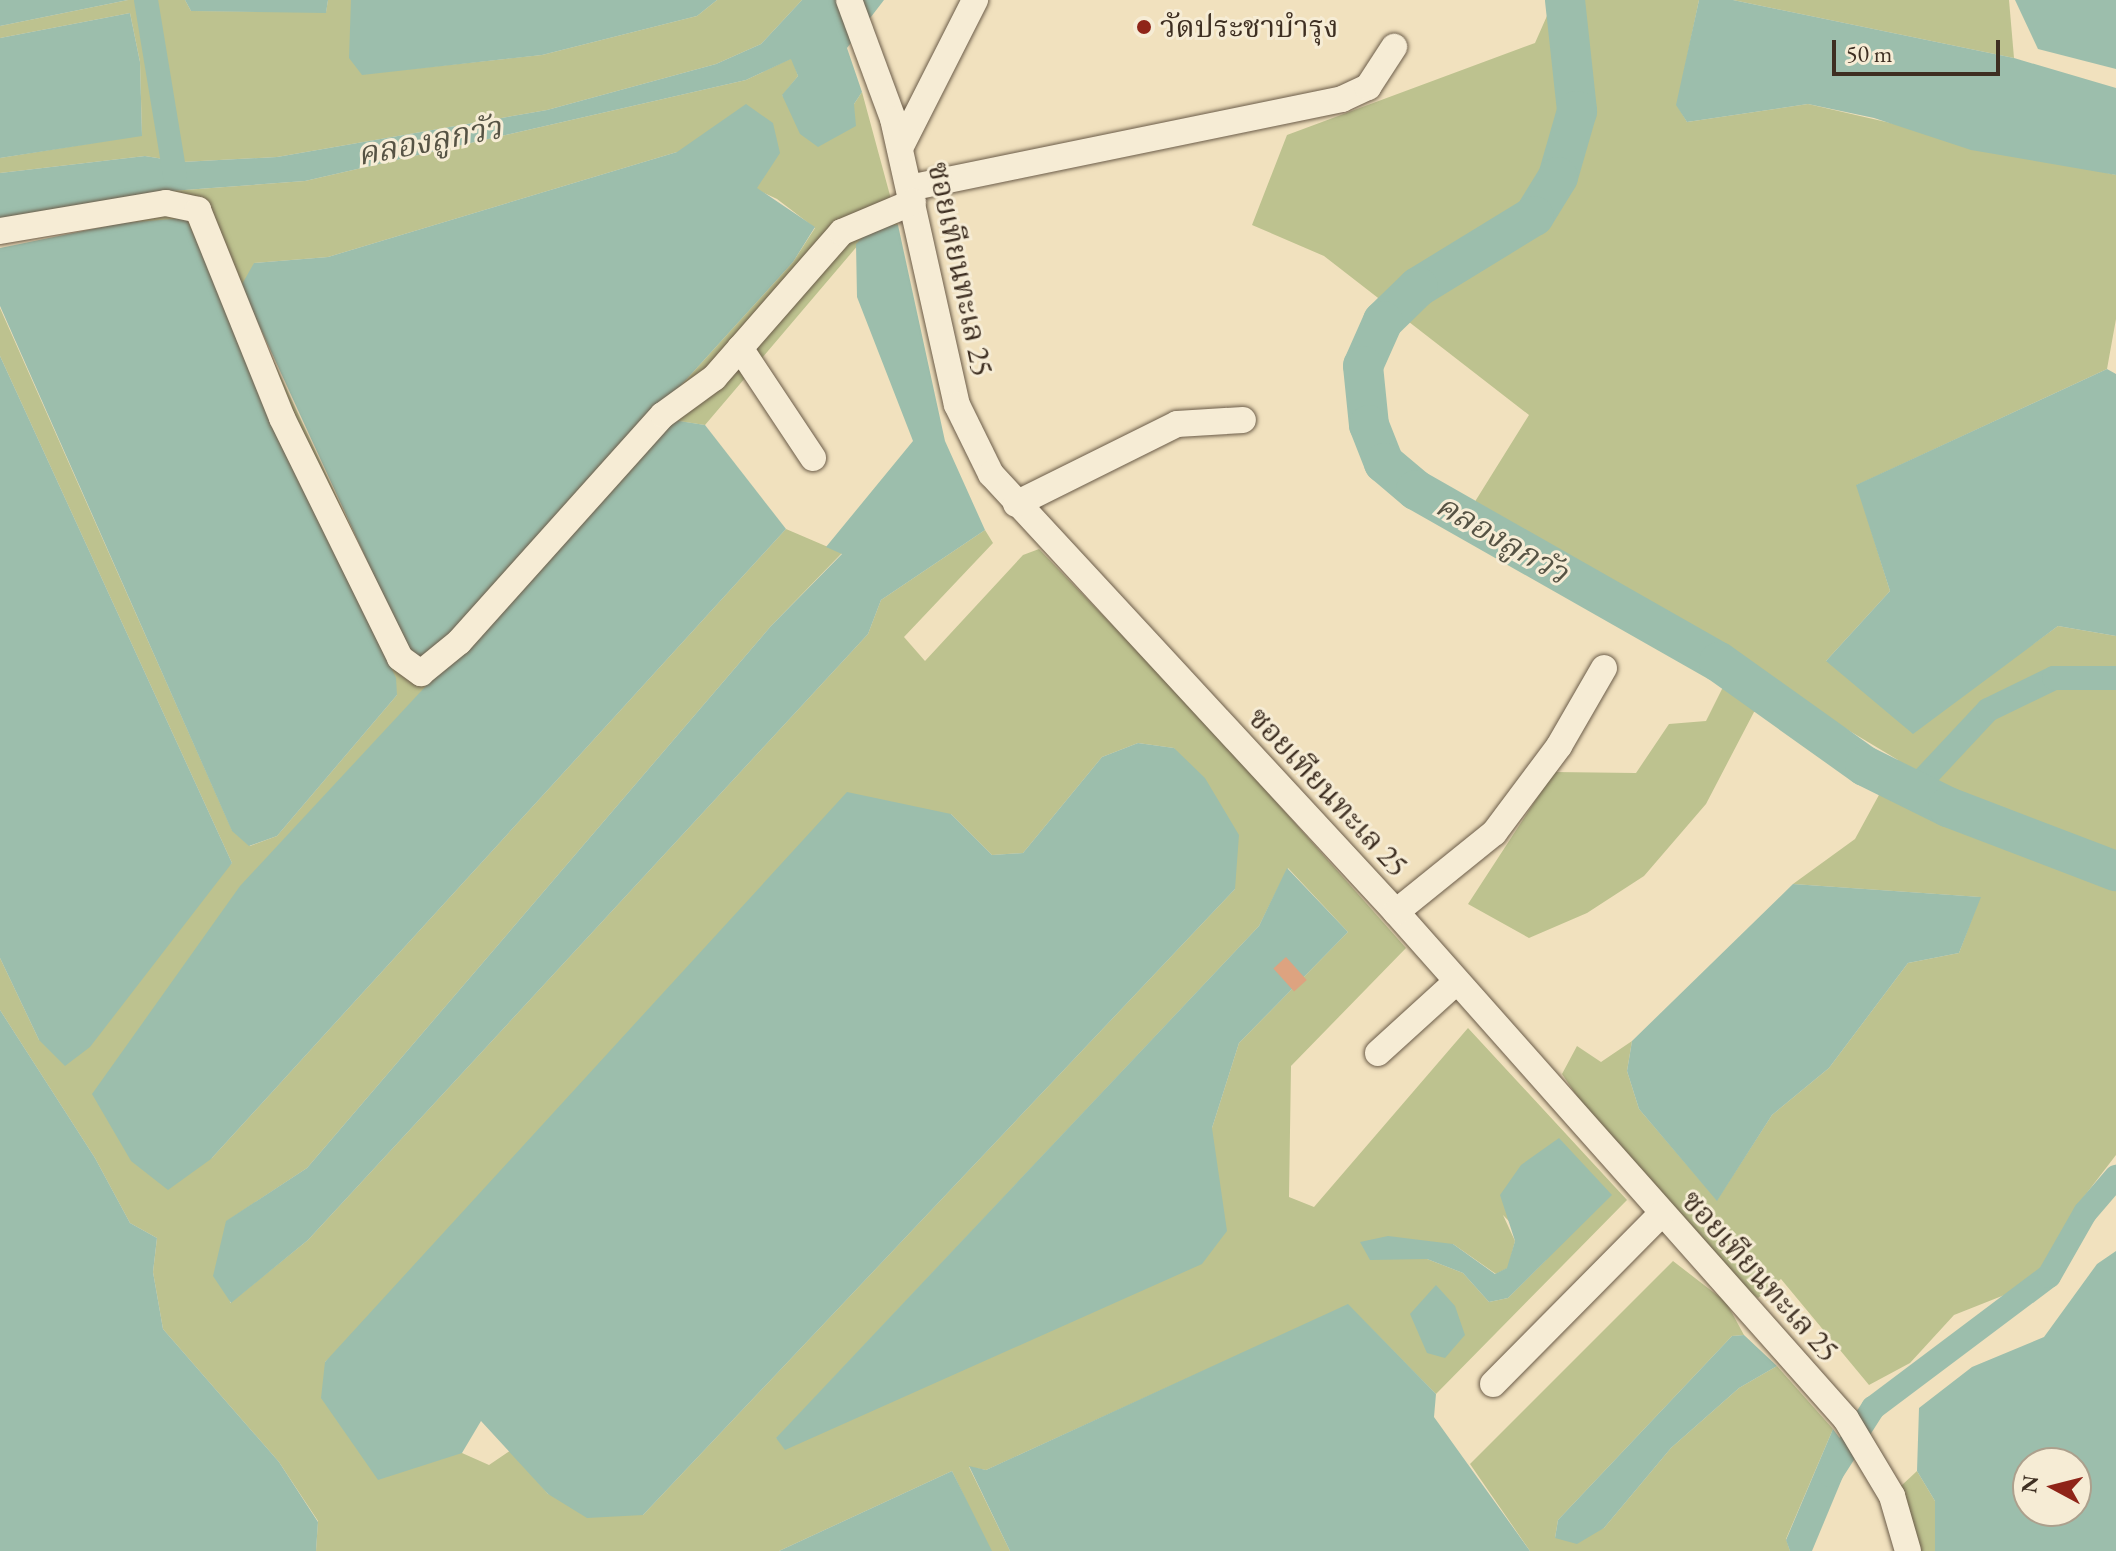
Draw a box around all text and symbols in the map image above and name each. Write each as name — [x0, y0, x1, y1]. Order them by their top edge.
place label: วัดประชาบํารุง — [1160, 9, 1339, 45]
marker: วัดประชาบํารุง — [1135, 18, 1153, 36]
scale bar — [1836, 24, 2004, 74]
text: 50 m — [1846, 38, 1893, 69]
water label: คลองลูกวัว — [354, 108, 504, 174]
street label: ซอยเทียนทะเล 25 — [920, 159, 1000, 379]
water label: คลองลูกวัว — [1429, 486, 1575, 592]
street label: ซอยเทียนทะเล 25 — [1241, 700, 1415, 884]
street label: ซอยเทียนทะเล 25 — [1674, 1183, 1846, 1369]
north arrow — [2012, 1447, 2092, 1527]
text: N — [2014, 1474, 2045, 1495]

